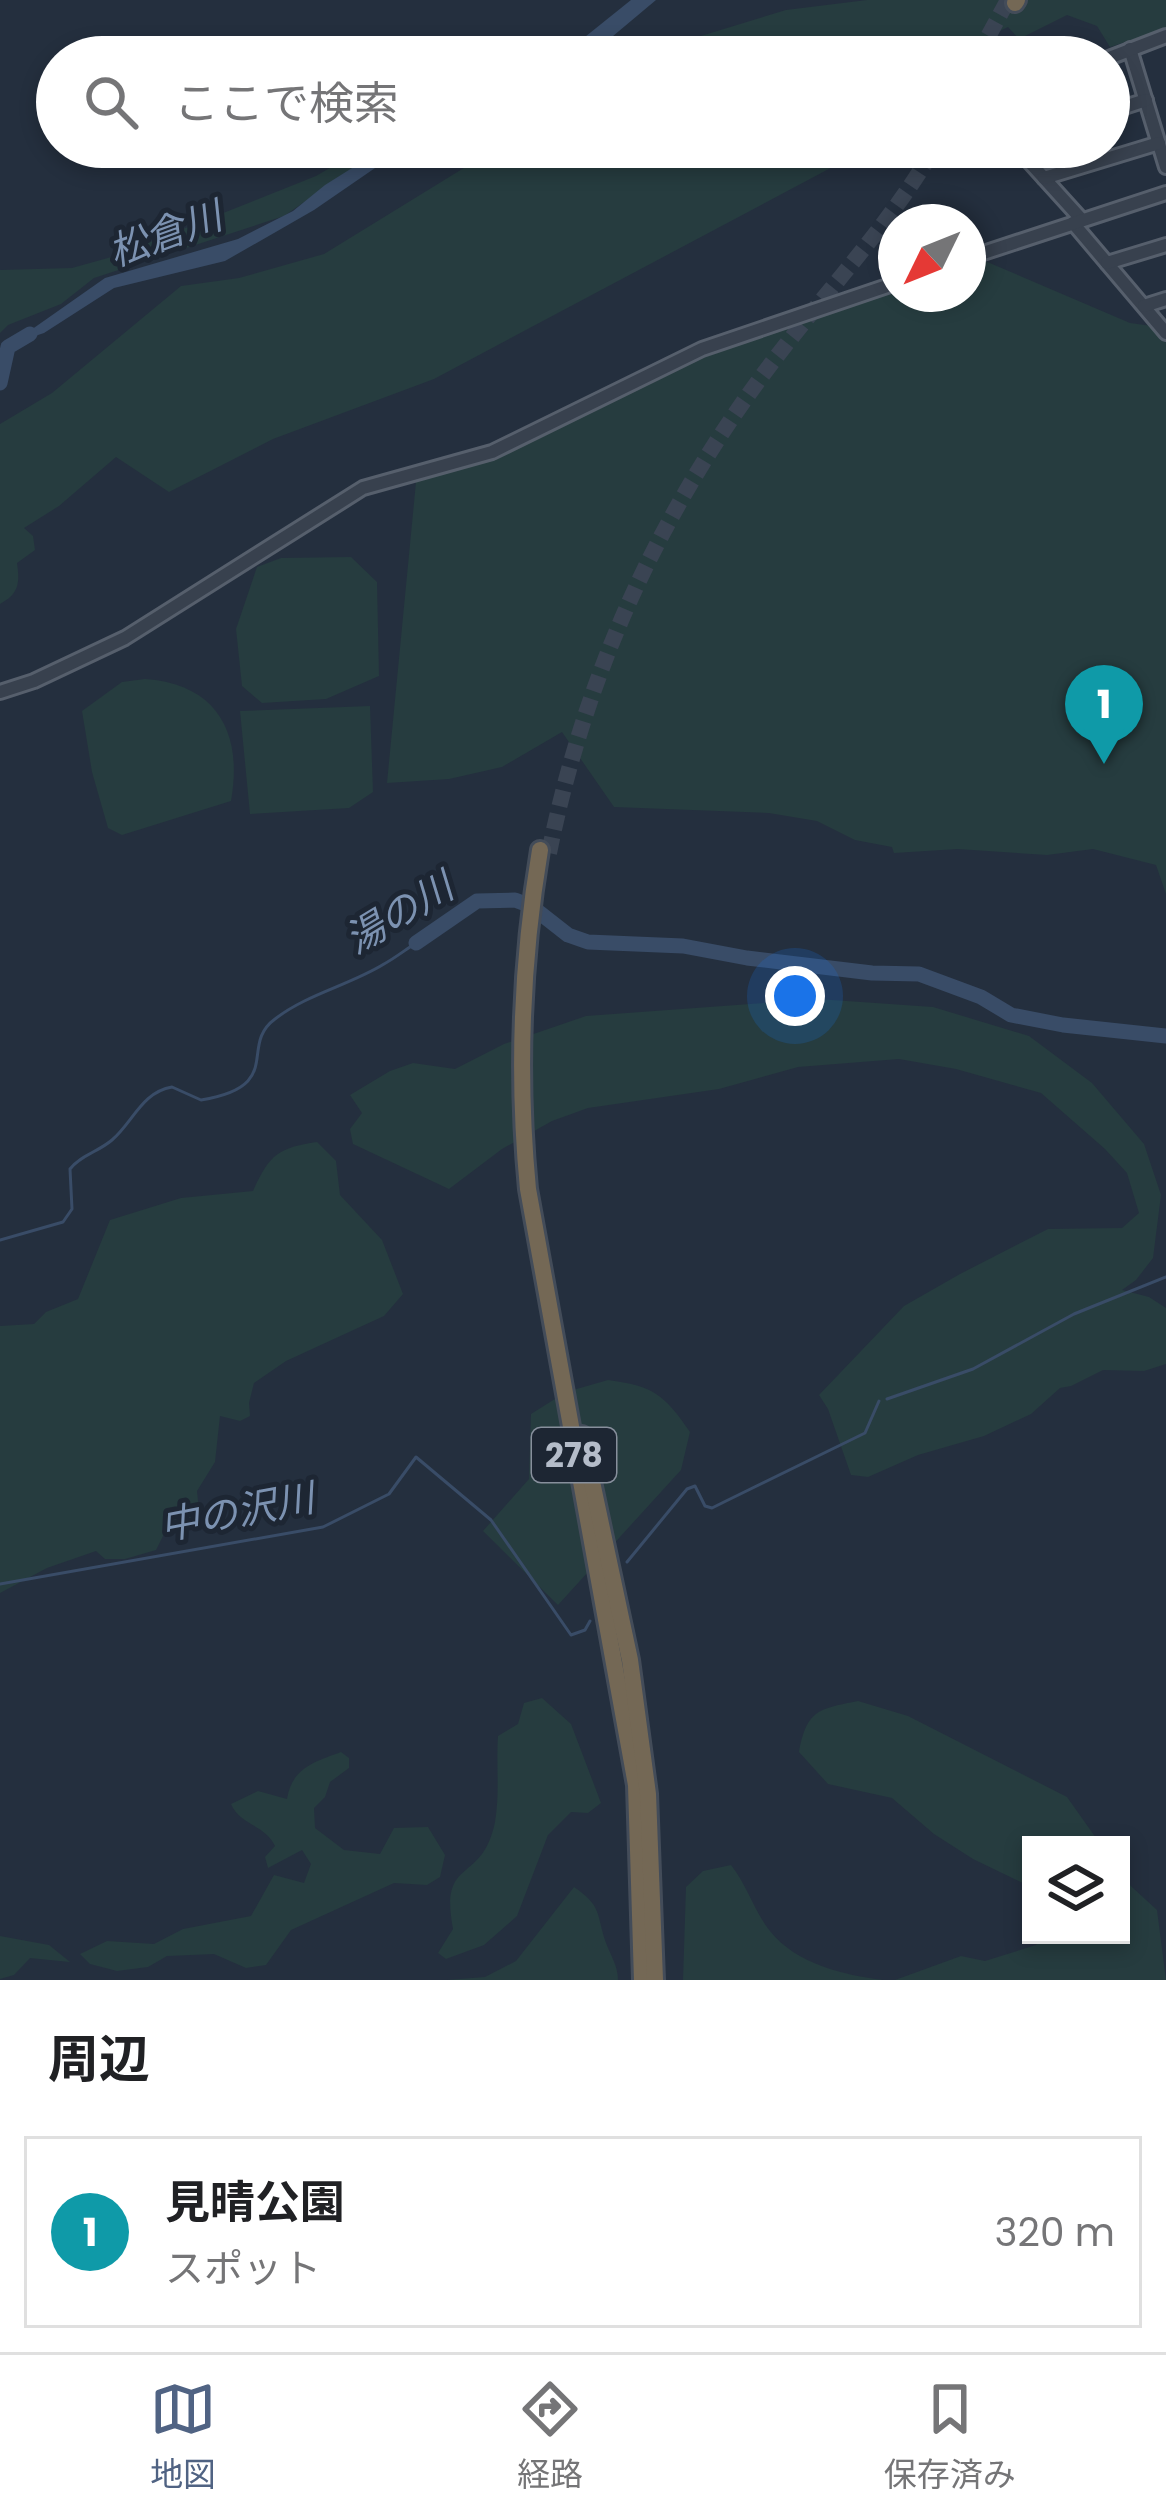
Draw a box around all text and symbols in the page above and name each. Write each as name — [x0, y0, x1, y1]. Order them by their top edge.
search box — [36, 36, 1130, 168]
icon: search — [78, 69, 144, 135]
text: ここで検索 — [174, 72, 399, 135]
water label: 松倉川 — [101, 187, 233, 280]
north arrow — [878, 204, 986, 312]
pin: 1 — [1065, 665, 1143, 764]
water label: 湯の川 — [335, 857, 467, 967]
your location — [765, 966, 825, 1026]
road number: 278 — [532, 1428, 616, 1482]
water label: 中の沢川 — [155, 1469, 323, 1554]
map controls — [1022, 1836, 1130, 1944]
button: layers — [1022, 1836, 1130, 1944]
text: 周辺 — [48, 2023, 150, 2095]
text: 見晴公園 — [165, 2171, 345, 2234]
text: 1 — [83, 2205, 97, 2260]
text: 320 m — [995, 2205, 1115, 2260]
text: スポット — [165, 2241, 321, 2296]
tab: 地図 — [150, 2376, 216, 2500]
tab: 経路 — [517, 2376, 583, 2500]
tab: 保存済み — [884, 2376, 1016, 2500]

